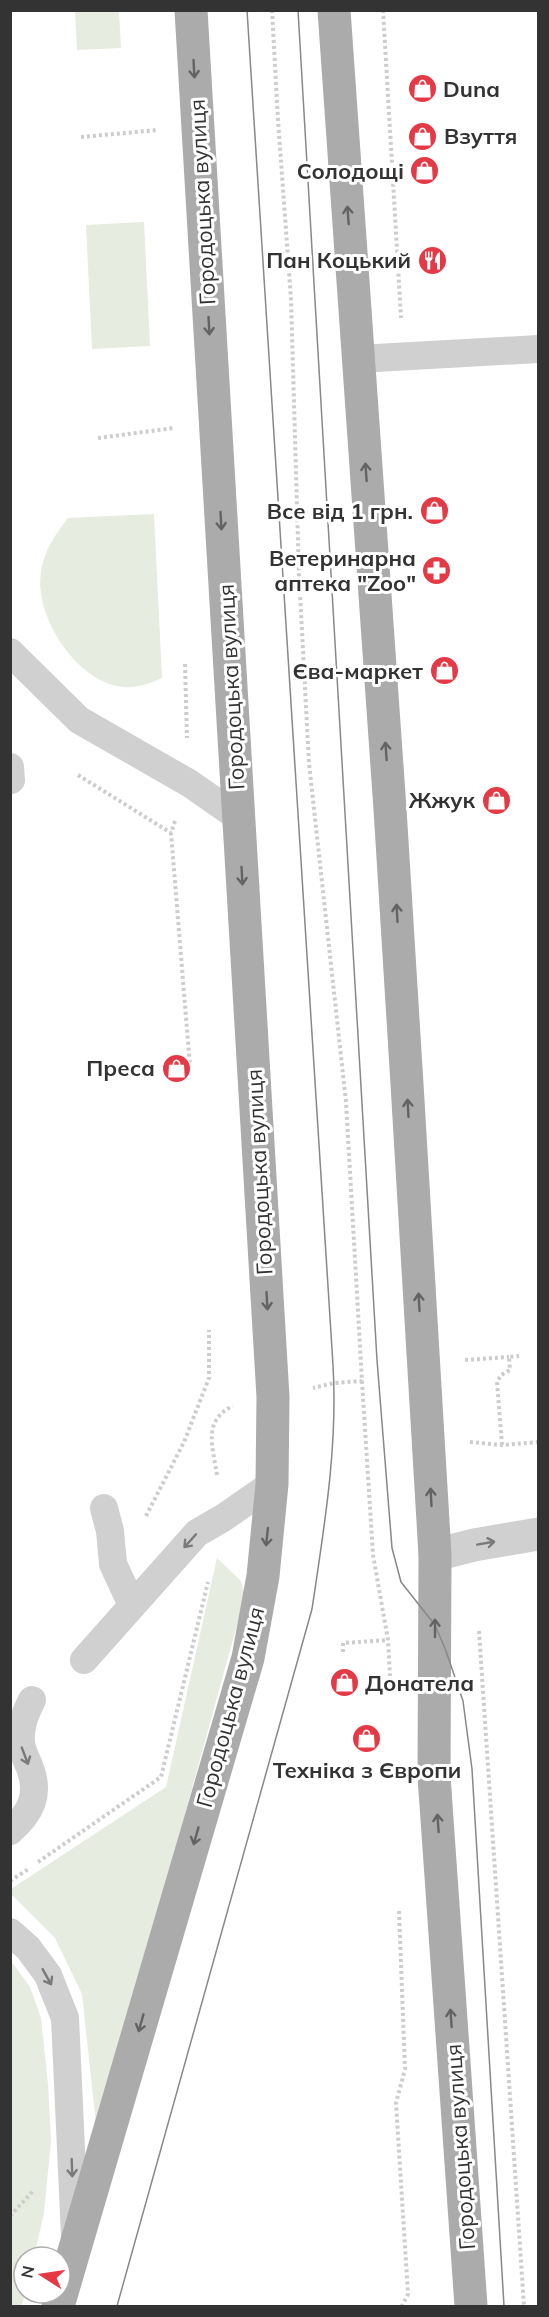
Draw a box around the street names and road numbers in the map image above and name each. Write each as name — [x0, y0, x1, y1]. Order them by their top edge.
street label: Городоцька вулиця — [183, 98, 221, 306]
street label: Городоцька вулиця — [212, 583, 250, 791]
street label: Городоцька вулиця — [240, 1068, 278, 1276]
street label: Городоцька вулиця — [190, 1604, 270, 1810]
street label: Городоцька вулиця — [439, 2043, 481, 2251]

